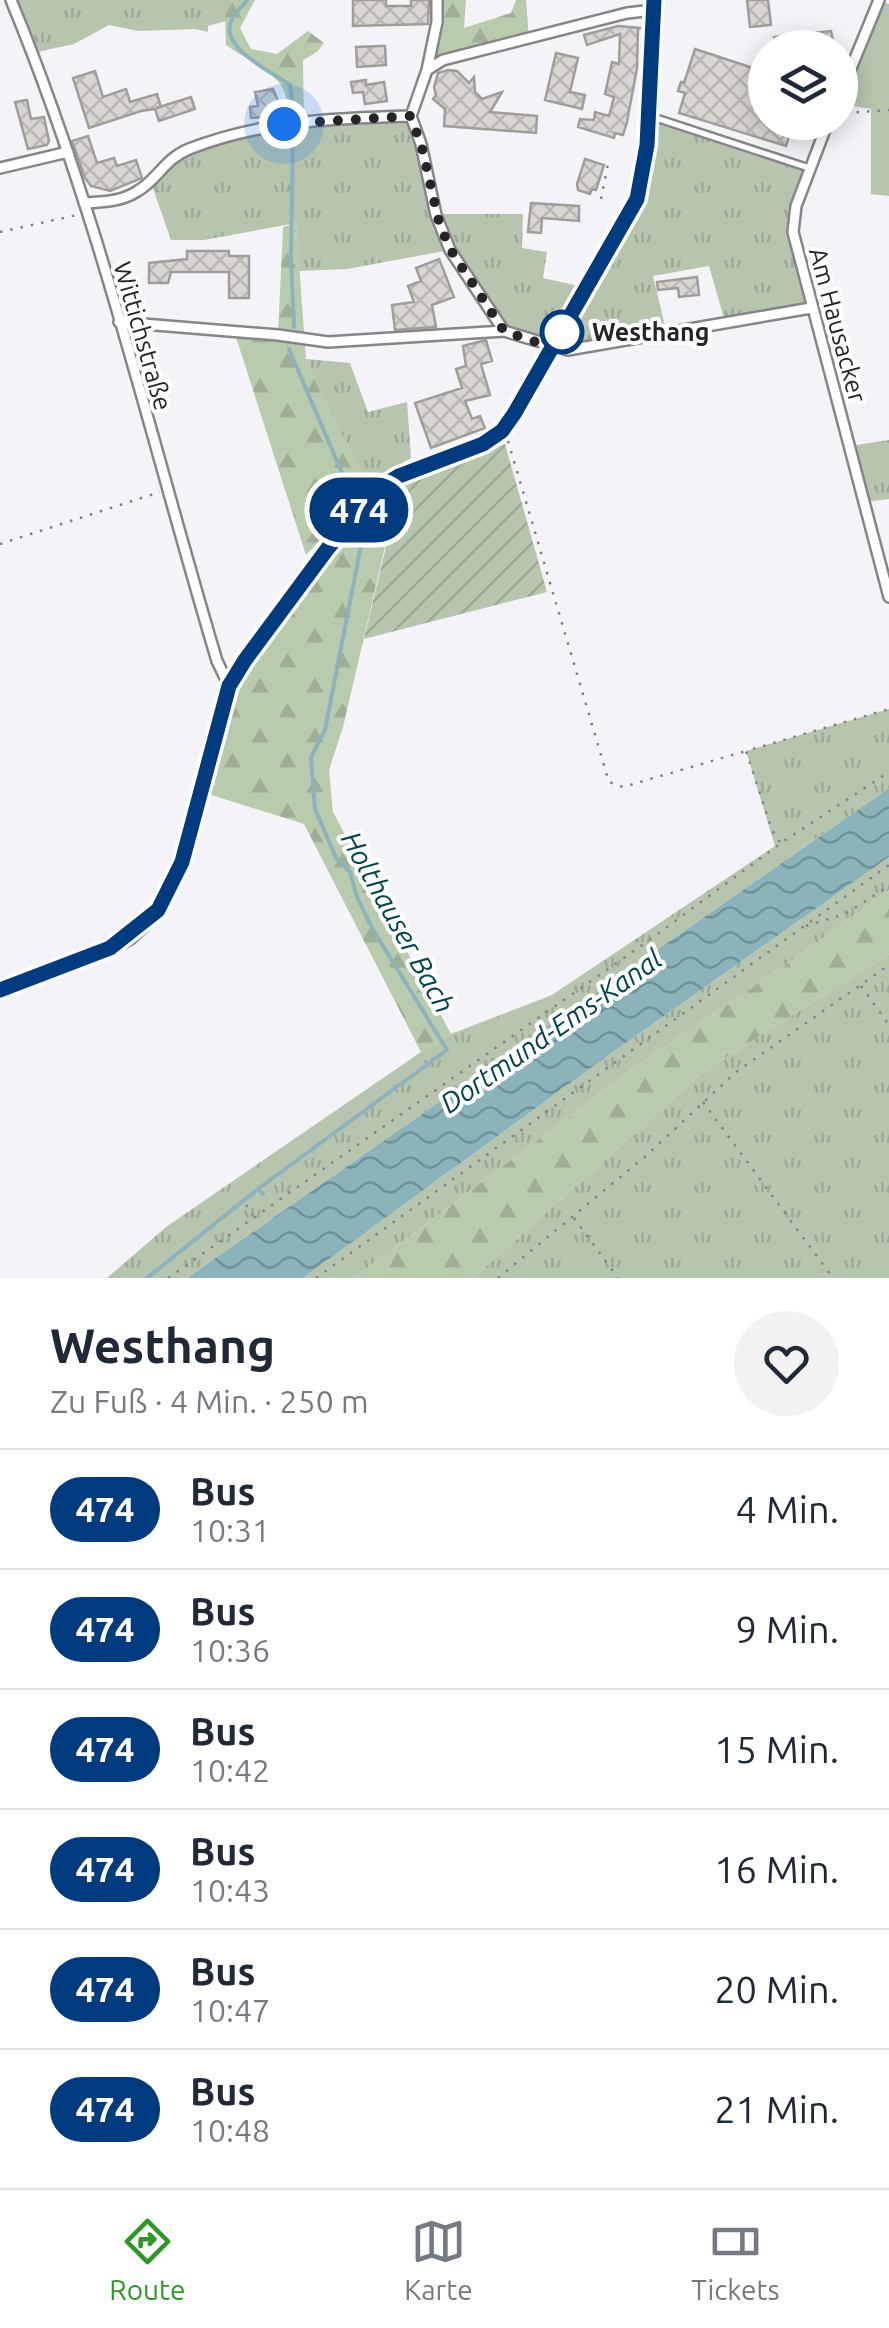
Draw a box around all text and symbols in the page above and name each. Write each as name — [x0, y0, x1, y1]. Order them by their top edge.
map controls — [748, 30, 858, 140]
button: layers — [748, 30, 858, 140]
your location — [259, 99, 309, 149]
street label: Am Hausacker — [804, 245, 872, 406]
street label: Wittichstraße — [108, 259, 178, 413]
marker: Westhang — [541, 311, 583, 353]
place label: Westhang — [592, 318, 709, 346]
line badge: 474 — [302, 478, 416, 542]
text: 474 — [329, 490, 389, 530]
water label: Holthauser Bach — [336, 826, 461, 1018]
water label: Dortmund-Ems-Kanal — [434, 942, 667, 1119]
button: heart — [734, 1311, 839, 1416]
text: Westhang — [50, 1318, 275, 1372]
text: Zu Fuß · 4 Min. · 250 m — [50, 1383, 369, 1419]
text: Bus — [190, 1470, 255, 1512]
text: 4 Min. — [736, 1488, 839, 1530]
text: 474 — [75, 1489, 135, 1529]
text: 10:31 — [190, 1512, 270, 1548]
text: Bus — [190, 1590, 255, 1632]
text: 9 Min. — [736, 1608, 839, 1650]
text: 474 — [75, 1609, 135, 1649]
text: 10:36 — [190, 1632, 270, 1668]
text: Bus — [190, 1710, 255, 1752]
text: 15 Min. — [714, 1728, 839, 1770]
text: 474 — [75, 1729, 135, 1769]
text: 10:42 — [190, 1752, 270, 1788]
text: Bus — [190, 1830, 255, 1872]
text: 16 Min. — [714, 1848, 839, 1890]
text: 474 — [75, 1849, 135, 1889]
text: 10:43 — [190, 1872, 270, 1908]
text: Bus — [190, 1950, 255, 1992]
text: 20 Min. — [714, 1968, 839, 2010]
text: 474 — [75, 1969, 135, 2009]
text: 10:47 — [190, 1992, 270, 2028]
text: Bus — [190, 2070, 255, 2112]
text: 21 Min. — [714, 2088, 839, 2130]
text: 474 — [75, 2089, 135, 2129]
text: 10:48 — [190, 2112, 270, 2148]
tab: Route — [109, 2214, 186, 2305]
tab: Karte — [404, 2214, 473, 2305]
tab: Tickets — [691, 2214, 780, 2305]

